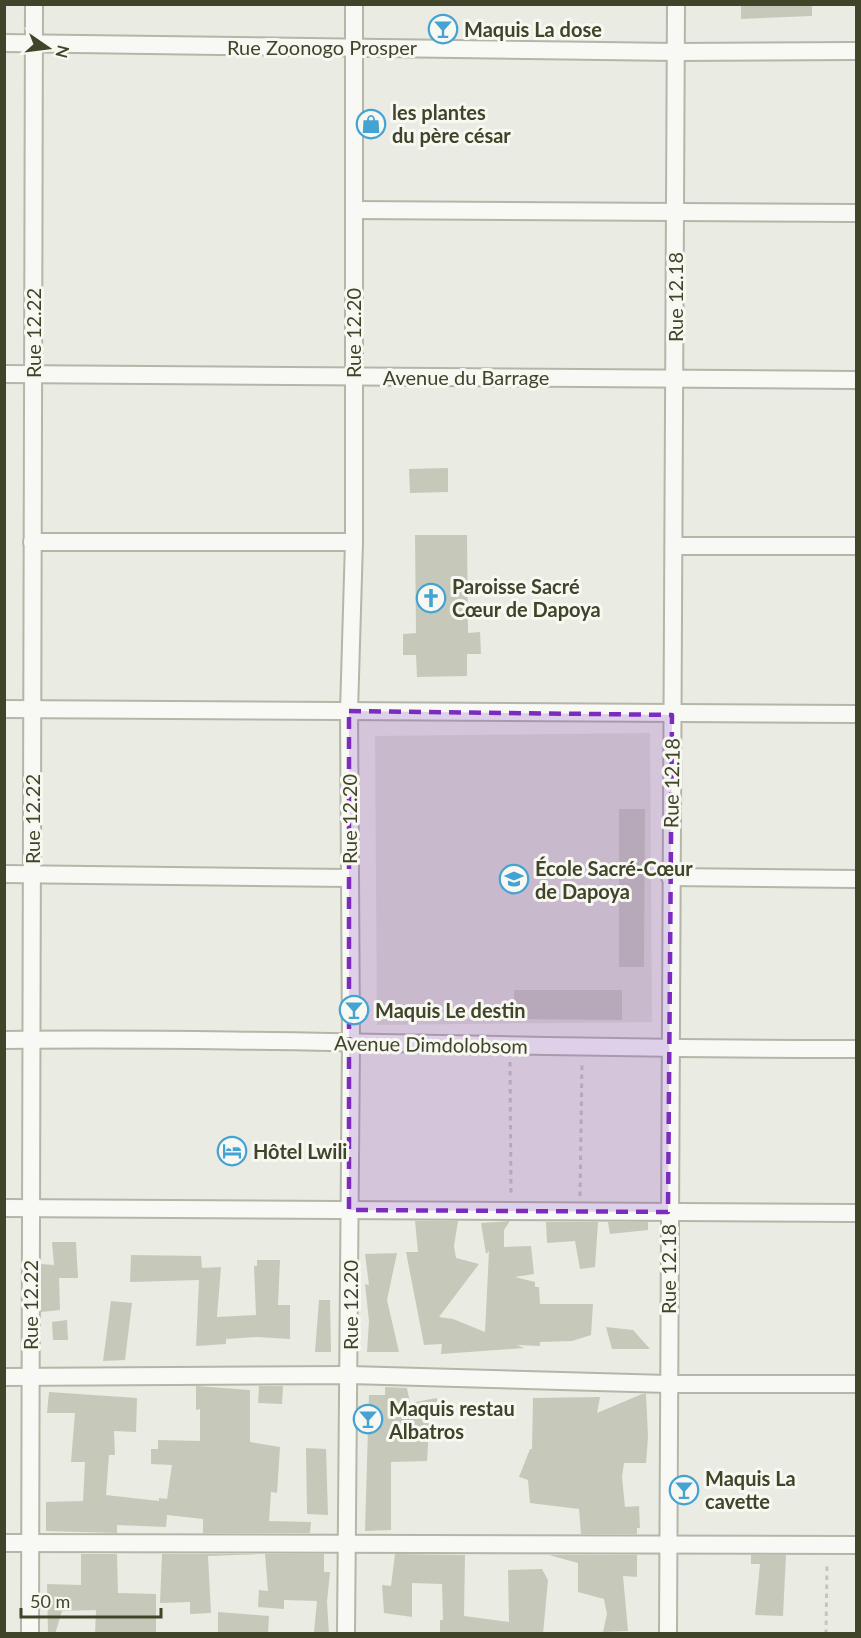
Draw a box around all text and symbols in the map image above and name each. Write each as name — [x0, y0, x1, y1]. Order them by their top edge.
bar icon: Maquis La dose — [427, 13, 459, 45]
place label: Maquis La dose — [464, 17, 602, 41]
north arrow — [18, 18, 78, 78]
street label: Rue Zoonogo Prosper — [227, 35, 418, 59]
text: N — [52, 43, 74, 60]
place label: les plantes du père césar — [392, 100, 511, 147]
shop icon: les plantes du père césar — [355, 108, 387, 140]
street label: Rue 12.18 — [663, 252, 687, 342]
street label: Rue 12.22 — [21, 288, 45, 378]
street label: Rue 12.20 — [341, 288, 365, 378]
street label: Avenue du Barrage — [383, 365, 549, 389]
place label: Paroisse Sacré Cœur de Dapoya — [452, 574, 601, 621]
church icon: Paroisse Sacré Cœur de Dapoya — [415, 582, 447, 614]
street label: Rue 12.18 — [658, 738, 684, 828]
street label: Rue 12.22 — [20, 774, 44, 864]
street label: Rue 12.20 — [337, 774, 361, 864]
place label: École Sacré-Cœur de Dapoya — [535, 856, 693, 903]
school or university icon: École Sacré-Cœur de Dapoya — [498, 863, 530, 895]
bar icon: Maquis Le destin — [338, 994, 370, 1026]
place label: Maquis Le destin — [375, 998, 526, 1022]
street label: Avenue Dimdolobsom — [334, 1030, 528, 1058]
hotel icon: Hôtel Lwili — [216, 1135, 248, 1167]
place label: Hôtel Lwili — [253, 1139, 347, 1163]
street label: Rue 12.18 — [656, 1224, 680, 1314]
street label: Rue 12.22 — [18, 1260, 42, 1350]
street label: Rue 12.20 — [338, 1260, 362, 1350]
place label: Maquis restau Albatros — [388, 1396, 515, 1443]
bar icon: Maquis restau Albatros — [352, 1403, 384, 1435]
place label: Maquis La cavette — [705, 1466, 796, 1513]
bar icon: Maquis La cavette — [668, 1474, 700, 1506]
scale bar — [21, 1581, 160, 1619]
text: 50 m — [30, 1590, 70, 1612]

